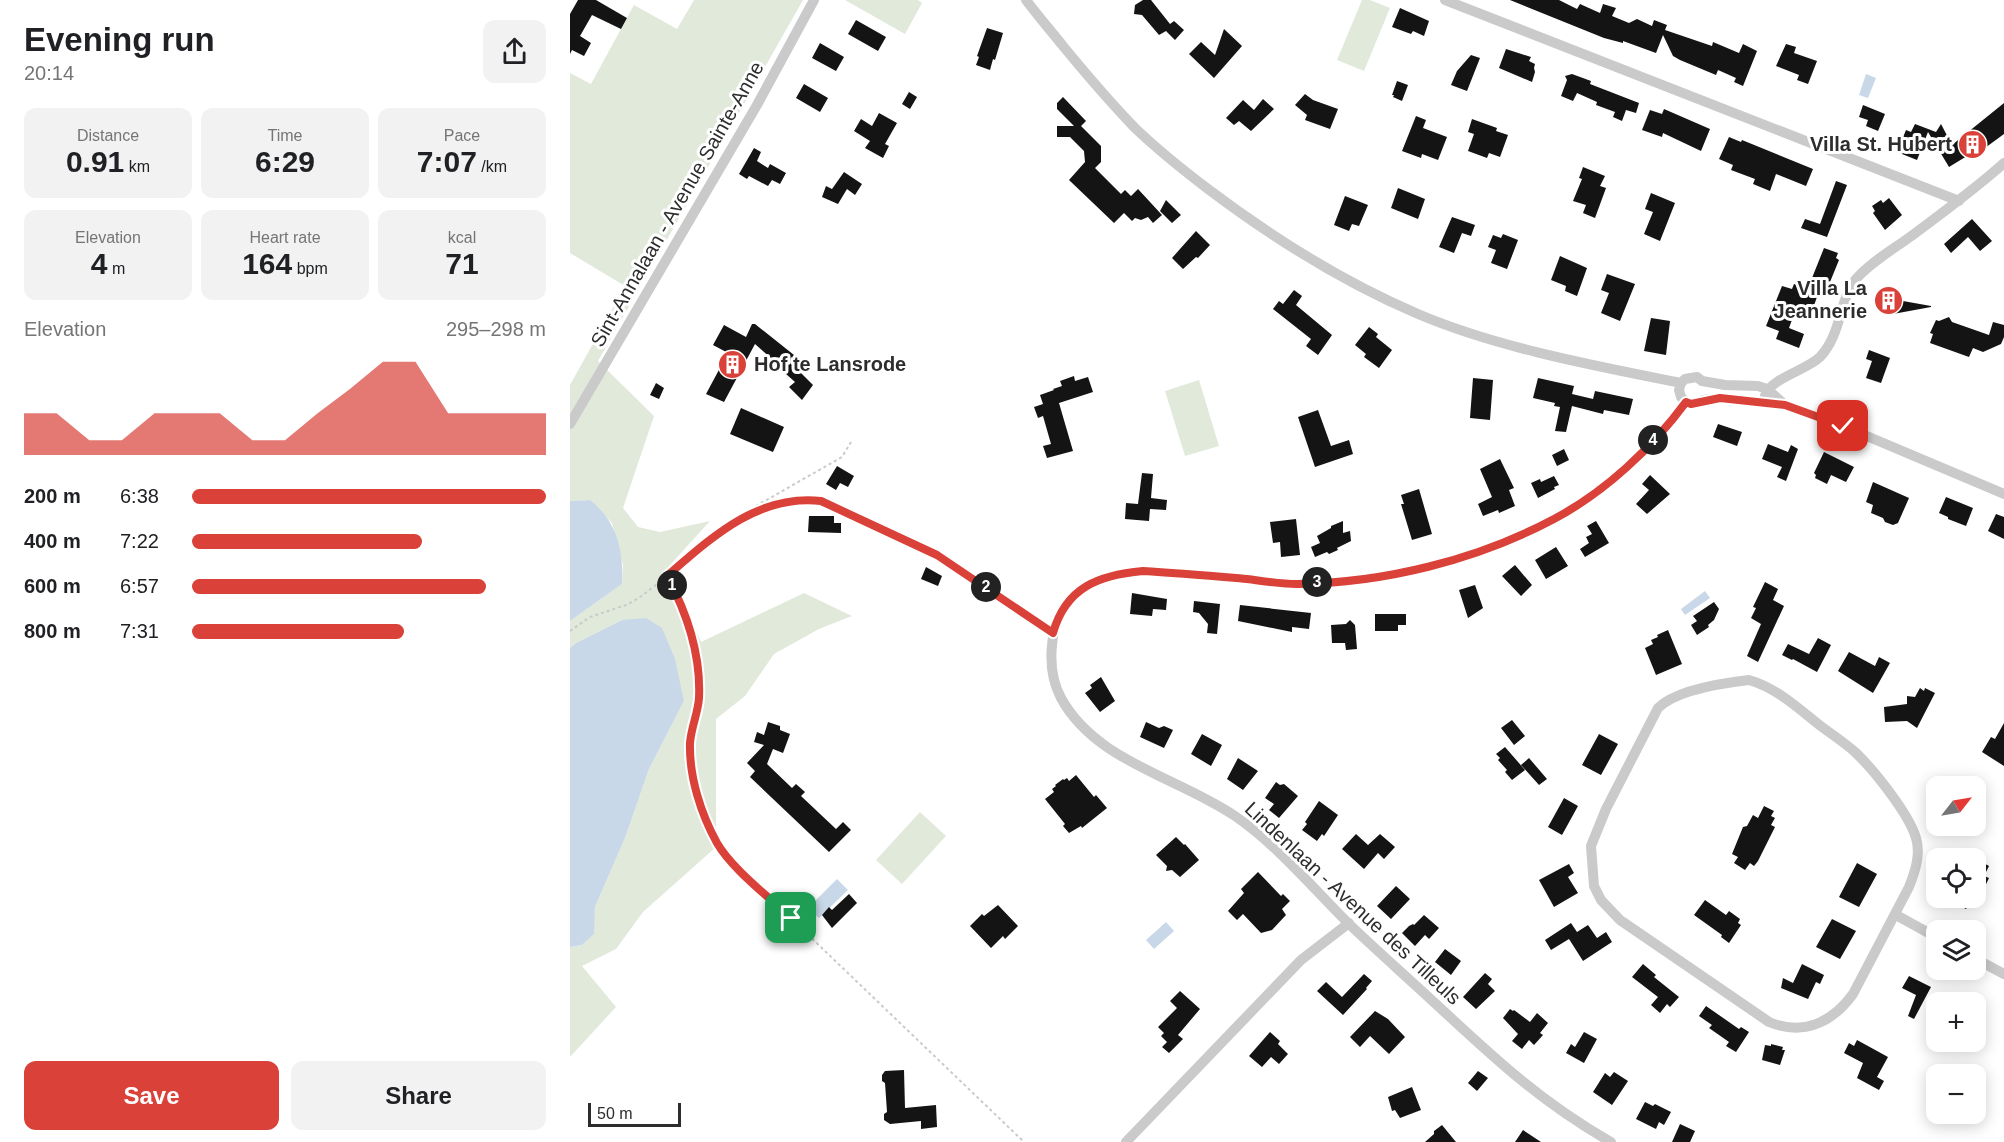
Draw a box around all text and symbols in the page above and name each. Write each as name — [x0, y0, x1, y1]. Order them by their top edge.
button: share — [483, 20, 546, 83]
text: Evening run — [24, 21, 215, 58]
street label: Sint-Annalaan - Avenue Sainte-Anne — [586, 58, 768, 350]
text: 20:14 — [24, 62, 74, 84]
text: Distance — [77, 127, 139, 144]
text: Time — [268, 127, 302, 144]
text: Pace — [444, 127, 480, 144]
building icon: Villa St. Hubert — [1957, 128, 1989, 160]
place label: Villa St. Hubert — [1810, 133, 1952, 155]
text: 0.91 — [66, 145, 124, 178]
text: 6:29 — [255, 145, 315, 178]
text: 7:07 — [417, 145, 477, 178]
text: km — [124, 158, 150, 175]
text: /km — [477, 158, 507, 175]
text: Elevation — [75, 229, 141, 246]
text: Heart rate — [249, 229, 321, 246]
text: kcal — [448, 229, 476, 246]
text: 4 — [91, 247, 107, 280]
text: 164 — [242, 247, 292, 280]
text: 71 — [445, 247, 479, 280]
text: m — [107, 260, 125, 277]
text: bpm — [292, 260, 328, 277]
place label: Villa La Jeannerie — [1774, 277, 1868, 322]
building icon: Villa La Jeannerie — [1872, 284, 1904, 316]
text: Elevation — [24, 318, 106, 340]
text: 295–298 m — [446, 318, 546, 340]
building icon: Hof te Lansrode — [717, 348, 749, 380]
place label: Hof te Lansrode — [754, 353, 906, 375]
pin — [1817, 400, 1868, 451]
icon: check — [1826, 409, 1859, 442]
pin: 4 — [1638, 425, 1668, 455]
text: 4 — [1649, 431, 1657, 448]
text: 200 m — [24, 485, 81, 507]
text: 6:38 — [120, 485, 159, 507]
text: 400 m — [24, 530, 81, 552]
text: 7:22 — [120, 530, 159, 552]
pin: 3 — [1302, 567, 1332, 597]
pin: 1 — [657, 570, 687, 600]
pin: 2 — [971, 572, 1001, 602]
text: 3 — [1313, 573, 1321, 590]
text: 600 m — [24, 575, 81, 597]
text: 6:57 — [120, 575, 159, 597]
text: 1 — [668, 576, 676, 593]
text: 2 — [982, 578, 990, 595]
text: 800 m — [24, 620, 81, 642]
text: 7:31 — [120, 620, 159, 642]
north arrow — [1926, 776, 1986, 836]
map controls — [1926, 776, 1986, 1124]
street label: Lindenlaan - Avenue des Tilleuls — [1241, 797, 1465, 1009]
button: locate — [1926, 848, 1986, 908]
pin — [765, 892, 816, 943]
icon: arrive — [774, 901, 807, 934]
button: layers — [1926, 920, 1986, 980]
button: + — [1926, 992, 1986, 1052]
button: Save — [24, 1061, 279, 1130]
button: Share — [291, 1061, 546, 1130]
button: − — [1926, 1064, 1986, 1124]
scale bar — [588, 1100, 681, 1128]
text: 50 m — [597, 1105, 633, 1122]

